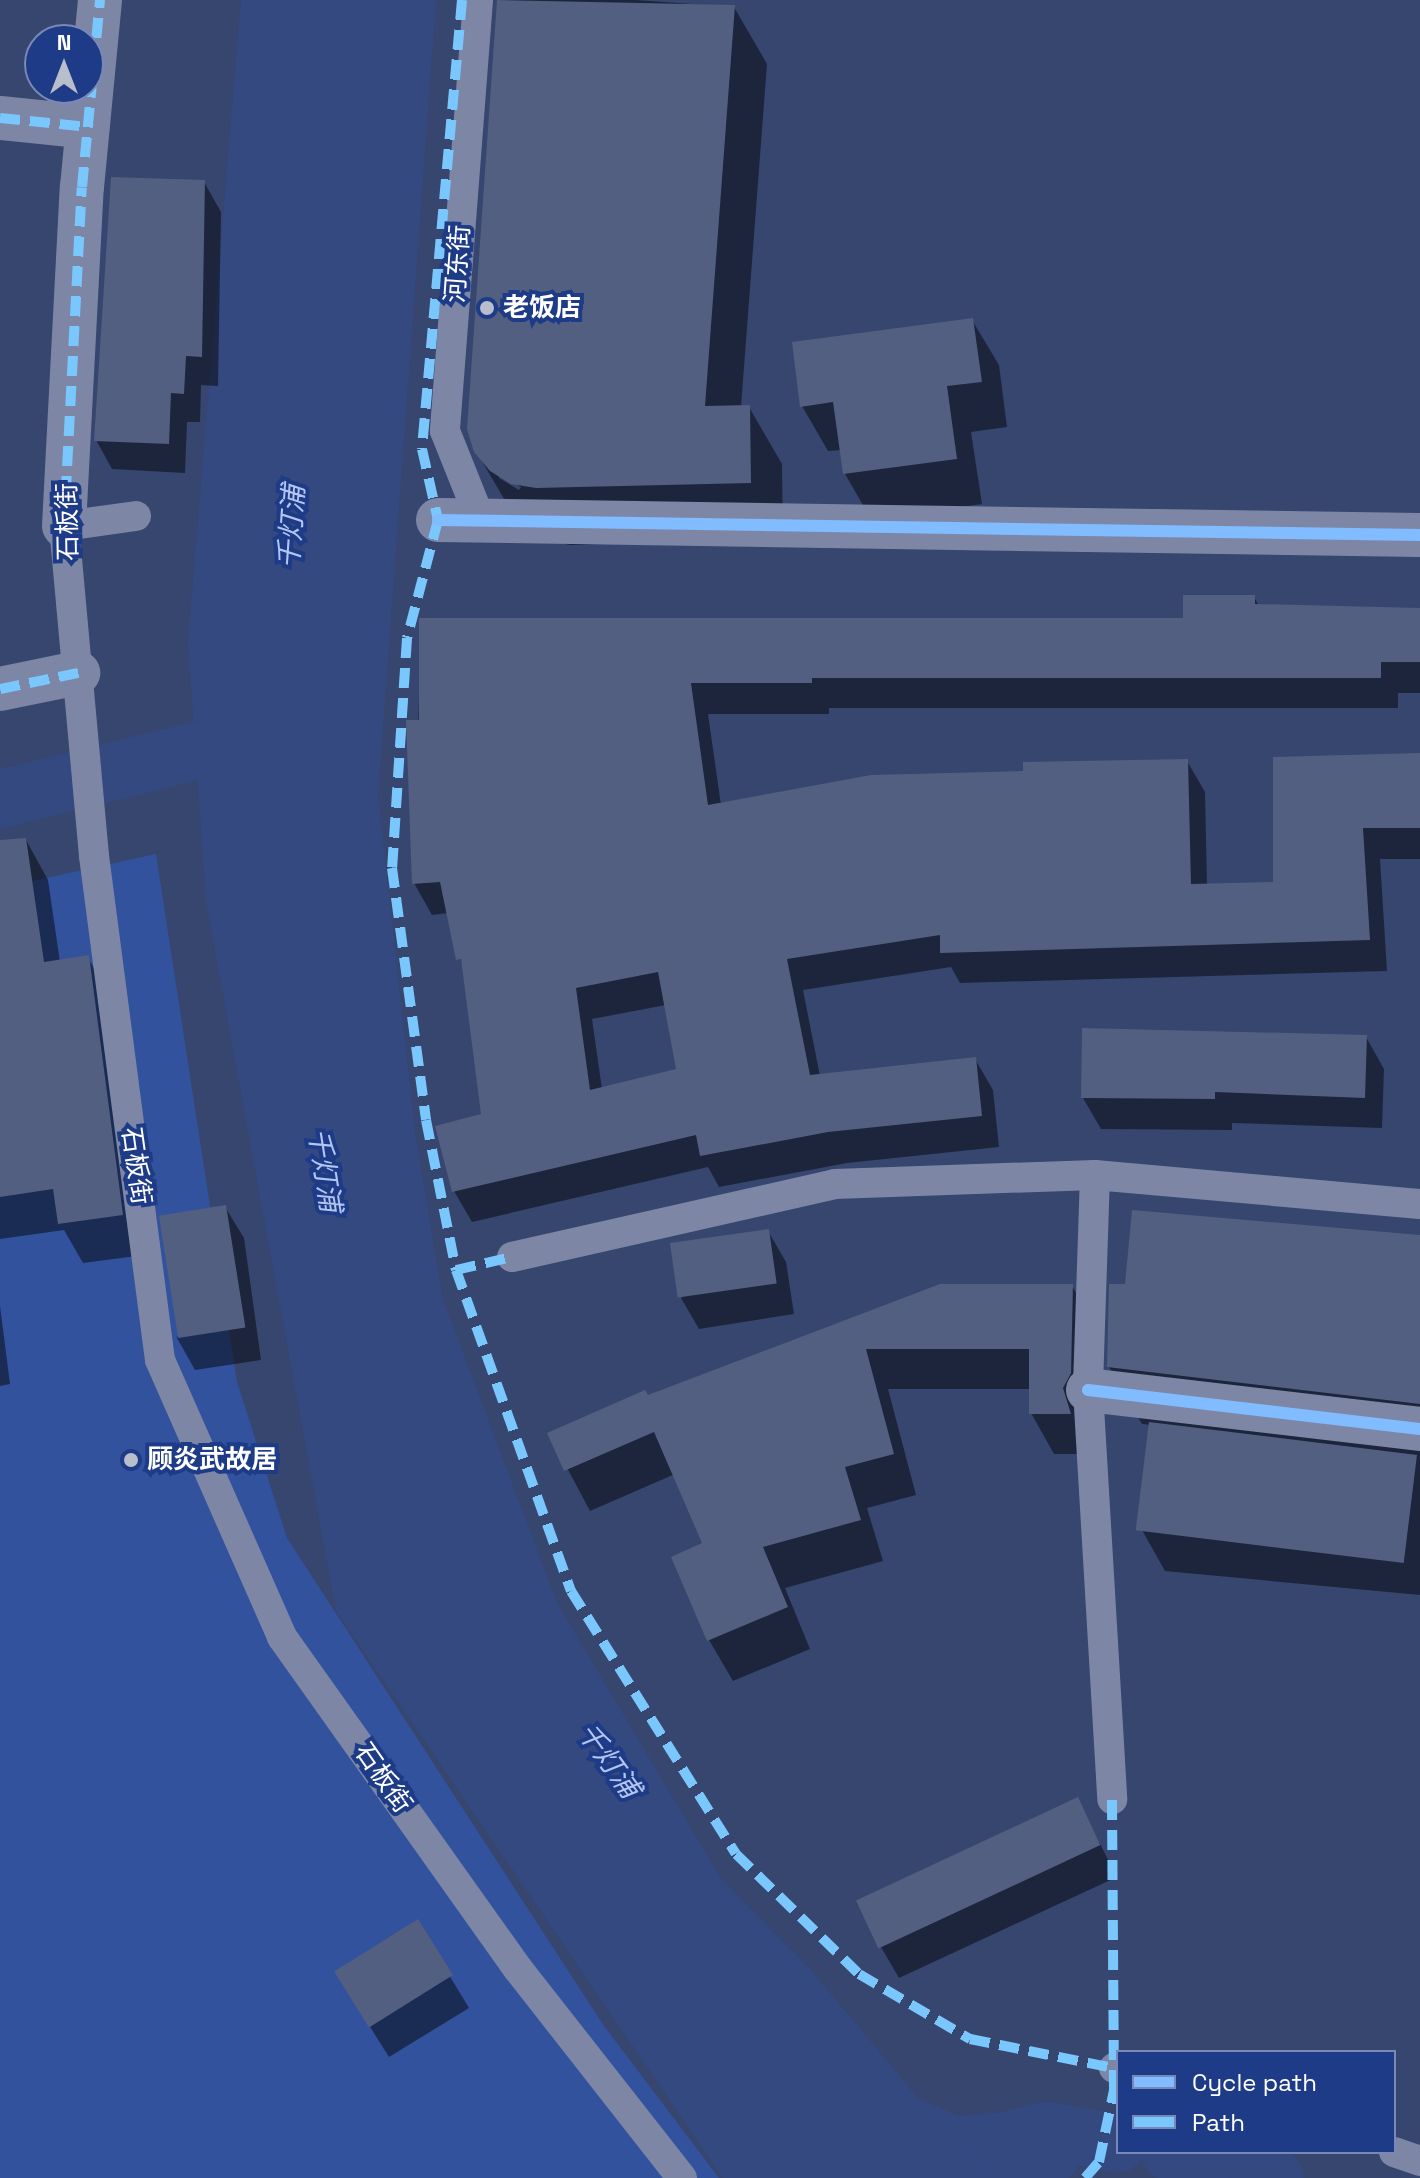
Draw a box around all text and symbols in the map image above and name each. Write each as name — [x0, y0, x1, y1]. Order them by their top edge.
north arrow — [24, 24, 104, 104]
text: N — [57, 28, 71, 56]
street label: 河东街 — [440, 224, 476, 304]
place label: 老饭店 — [503, 292, 581, 324]
marker: 老饭店 — [478, 299, 496, 317]
street label: 石板街 — [52, 483, 84, 561]
water label: 千灯浦 — [271, 484, 311, 570]
street label: 石板街 — [115, 1125, 157, 1207]
water label: 千灯浦 — [302, 1126, 348, 1214]
place label: 顾炎武故居 — [147, 1444, 277, 1476]
marker: 顾炎武故居 — [122, 1451, 140, 1469]
water label: 千灯浦 — [571, 1716, 647, 1804]
street label: 石板街 — [348, 1737, 418, 1819]
legend — [1116, 2050, 1396, 2154]
text: Cycle path — [1192, 2067, 1317, 2098]
text: Path — [1192, 2107, 1245, 2138]

